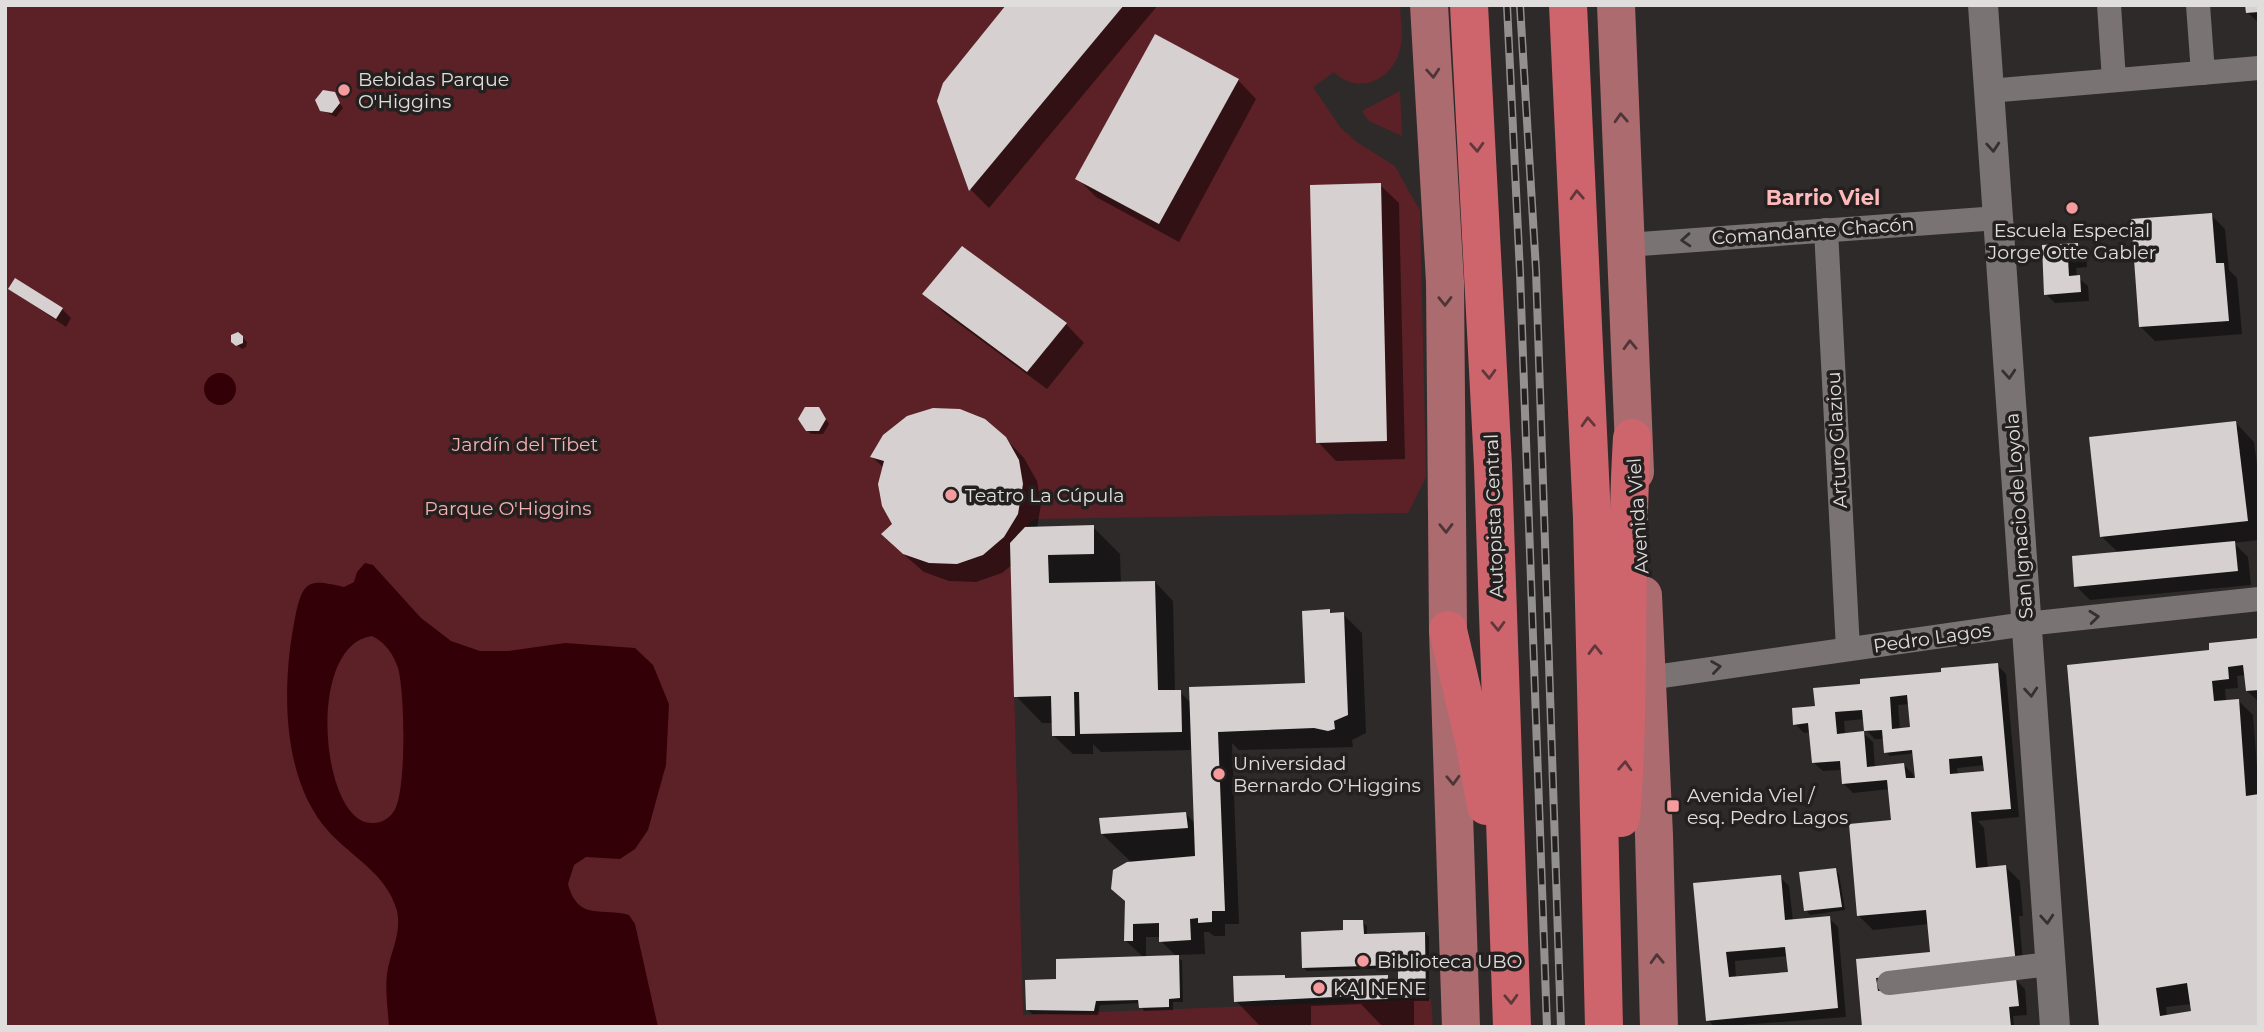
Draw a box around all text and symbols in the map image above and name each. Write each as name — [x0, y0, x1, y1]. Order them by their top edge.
place label: Bebidas Parque O'Higgins — [358, 68, 509, 113]
one-way arrow — [1425, 68, 1440, 79]
marker: Bebidas Parque O'Higgins — [336, 82, 352, 98]
one-way arrow — [1614, 112, 1629, 123]
one-way arrow — [1985, 141, 2000, 152]
one-way arrow — [1469, 142, 1484, 153]
district label: Barrio Viel — [1766, 185, 1880, 210]
one-way arrow — [1570, 189, 1585, 200]
marker: Escuela Especial Jorge Otte Gabler — [2064, 200, 2080, 216]
street label: Comandante Chacón — [1711, 212, 1915, 250]
place label: Escuela Especial Jorge Otte Gabler — [1987, 219, 2156, 264]
one-way arrow — [1680, 233, 1691, 248]
one-way arrow — [1437, 296, 1453, 306]
one-way arrow — [1622, 339, 1638, 350]
one-way arrow — [2001, 368, 2016, 379]
one-way arrow — [1481, 369, 1496, 380]
street label: Arturo Glaziou — [1822, 371, 1852, 509]
street label: San Ignacio de Loyola — [2000, 412, 2038, 620]
one-way arrow — [1580, 417, 1595, 428]
park label: Jardín del Tíbet — [451, 433, 599, 456]
street label: Autopista Central — [1480, 433, 1508, 599]
street label: Avenida Viel — [1622, 457, 1654, 575]
place label: Teatro La Cúpula — [965, 484, 1125, 507]
marker: Teatro La Cúpula — [943, 487, 959, 503]
park label: Parque O'Higgins — [424, 497, 592, 520]
one-way arrow — [1438, 523, 1454, 534]
one-way arrow — [2089, 610, 2100, 625]
street label: Pedro Lagos — [1872, 618, 1992, 658]
one-way arrow — [1491, 621, 1506, 632]
one-way arrow — [1587, 644, 1603, 655]
one-way arrow — [1710, 660, 1721, 675]
one-way arrow — [2023, 687, 2038, 698]
place label: Universidad Bernardo O'Higgins — [1233, 752, 1421, 797]
one-way arrow — [1617, 761, 1632, 772]
marker: Universidad Bernardo O'Higgins — [1211, 766, 1227, 782]
one-way arrow — [1445, 775, 1460, 786]
place label: Avenida Viel / esq. Pedro Lagos — [1687, 784, 1848, 829]
marker: Avenida Viel / esq. Pedro Lagos — [1665, 798, 1681, 814]
one-way arrow — [2039, 914, 2054, 925]
place label: Biblioteca UBO — [1377, 950, 1523, 973]
marker: Biblioteca UBO — [1355, 953, 1371, 969]
one-way arrow — [1649, 953, 1664, 964]
place label: KAI NENE — [1333, 977, 1427, 1000]
marker: KAI NENE — [1311, 980, 1327, 996]
one-way arrow — [1504, 994, 1519, 1005]

